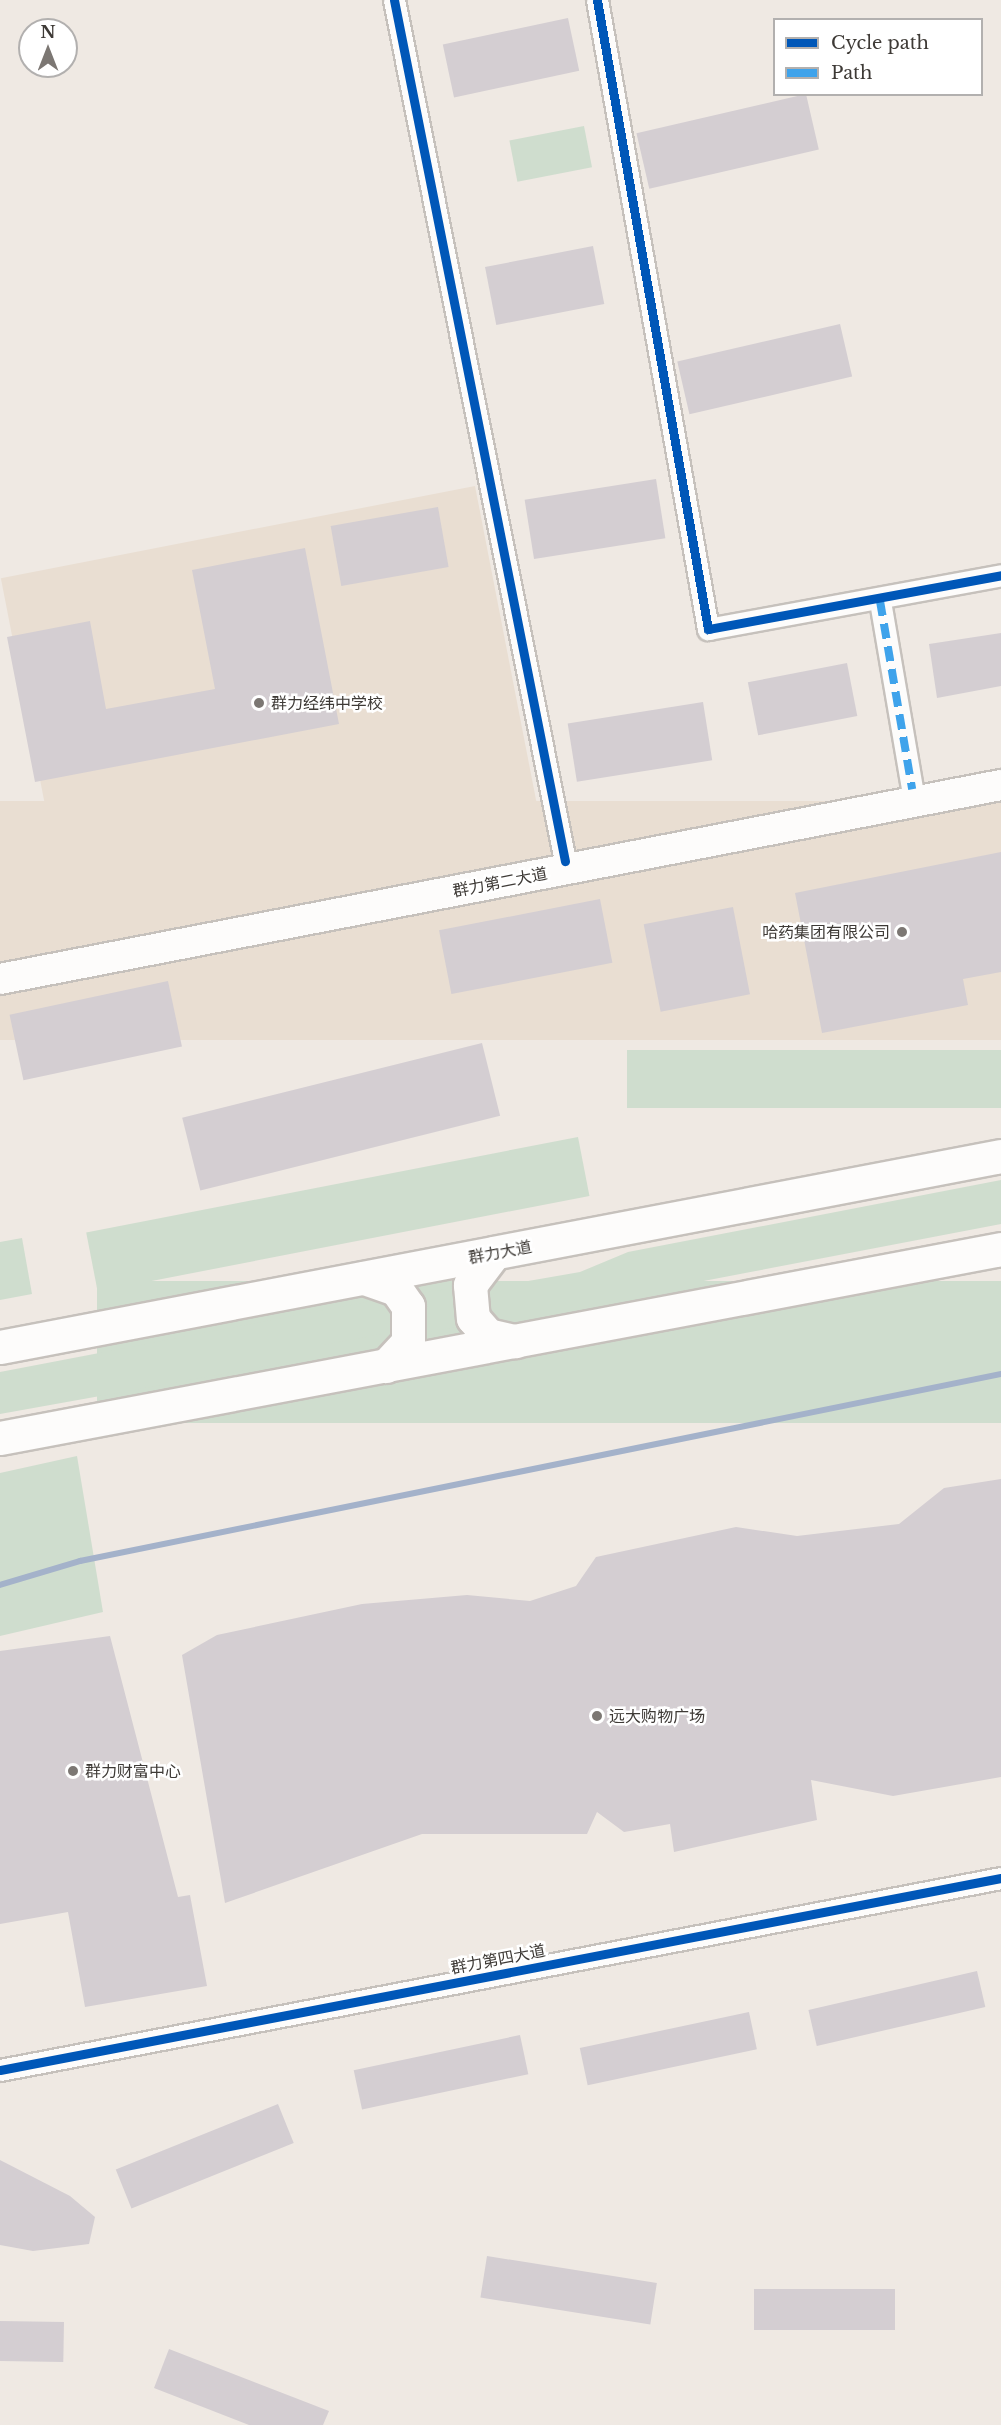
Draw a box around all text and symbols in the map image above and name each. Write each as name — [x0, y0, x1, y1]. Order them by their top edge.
north arrow — [18, 18, 78, 78]
legend — [773, 18, 983, 96]
text: N — [40, 22, 56, 42]
text: Cycle path — [831, 32, 929, 54]
text: Path — [831, 62, 872, 84]
place label: 群力经纬中学校 — [271, 693, 383, 713]
marker: 群力经纬中学校 — [252, 696, 266, 710]
street label: 群力第二大道 — [451, 863, 549, 901]
place label: 哈药集团有限公司 — [762, 922, 890, 942]
marker: 哈药集团有限公司 — [895, 925, 909, 939]
street label: 群力大道 — [467, 1236, 533, 1268]
place label: 远大购物广场 — [609, 1706, 705, 1726]
marker: 远大购物广场 — [590, 1709, 604, 1723]
place label: 群力财富中心 — [85, 1761, 181, 1781]
marker: 群力财富中心 — [66, 1764, 80, 1778]
street label: 群力第四大道 — [449, 1940, 547, 1978]

